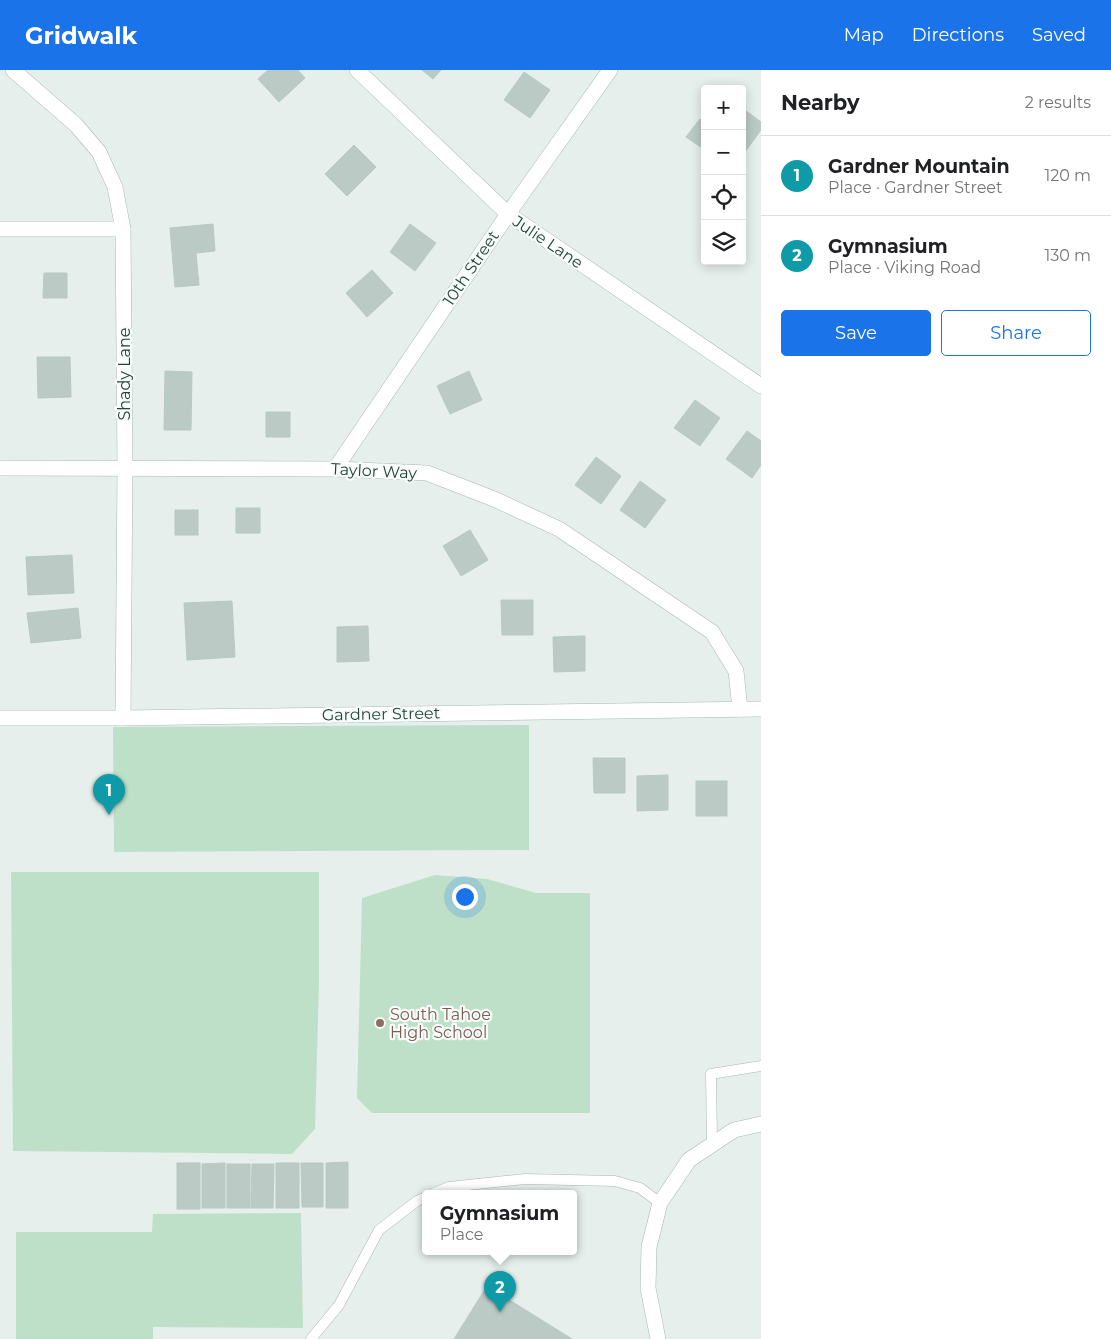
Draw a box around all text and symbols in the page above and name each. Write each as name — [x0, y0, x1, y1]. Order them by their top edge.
text: Gridwalk — [25, 21, 137, 50]
text: Map — [844, 24, 884, 46]
text: Directions — [912, 24, 1004, 46]
text: Saved — [1032, 24, 1086, 46]
map controls — [701, 85, 746, 265]
button: + — [701, 85, 746, 130]
text: Nearby — [781, 90, 860, 115]
text: 2 results — [1025, 93, 1091, 112]
button: − — [701, 130, 746, 175]
text: Gardner Mountain — [828, 155, 1010, 178]
text: 1 — [794, 166, 800, 185]
text: 120 m — [1044, 166, 1091, 185]
button: locate — [701, 175, 746, 220]
text: Place · Gardner Street — [828, 178, 1003, 197]
street label: Julie Lane — [508, 211, 587, 272]
button: layers — [701, 220, 746, 265]
street label: 10th Street — [439, 226, 503, 309]
text: Gymnasium — [828, 235, 948, 258]
text: 2 — [792, 246, 802, 265]
text: 130 m — [1044, 246, 1091, 265]
text: Place · Viking Road — [828, 258, 981, 277]
button: Save — [781, 310, 931, 356]
button: Share — [941, 310, 1091, 356]
street label: Shady Lane — [115, 327, 134, 421]
street label: Taylor Way — [330, 459, 418, 483]
street label: Gardner Street — [322, 703, 441, 725]
pin: 1 — [93, 774, 125, 815]
your location — [452, 884, 478, 910]
place label: South Tahoe High School — [390, 1005, 491, 1042]
marker: South Tahoe High School — [374, 1017, 386, 1029]
popup — [422, 1190, 577, 1255]
text: Gymnasium — [440, 1202, 559, 1225]
text: Place — [440, 1225, 483, 1244]
pin: 2 — [484, 1271, 516, 1312]

